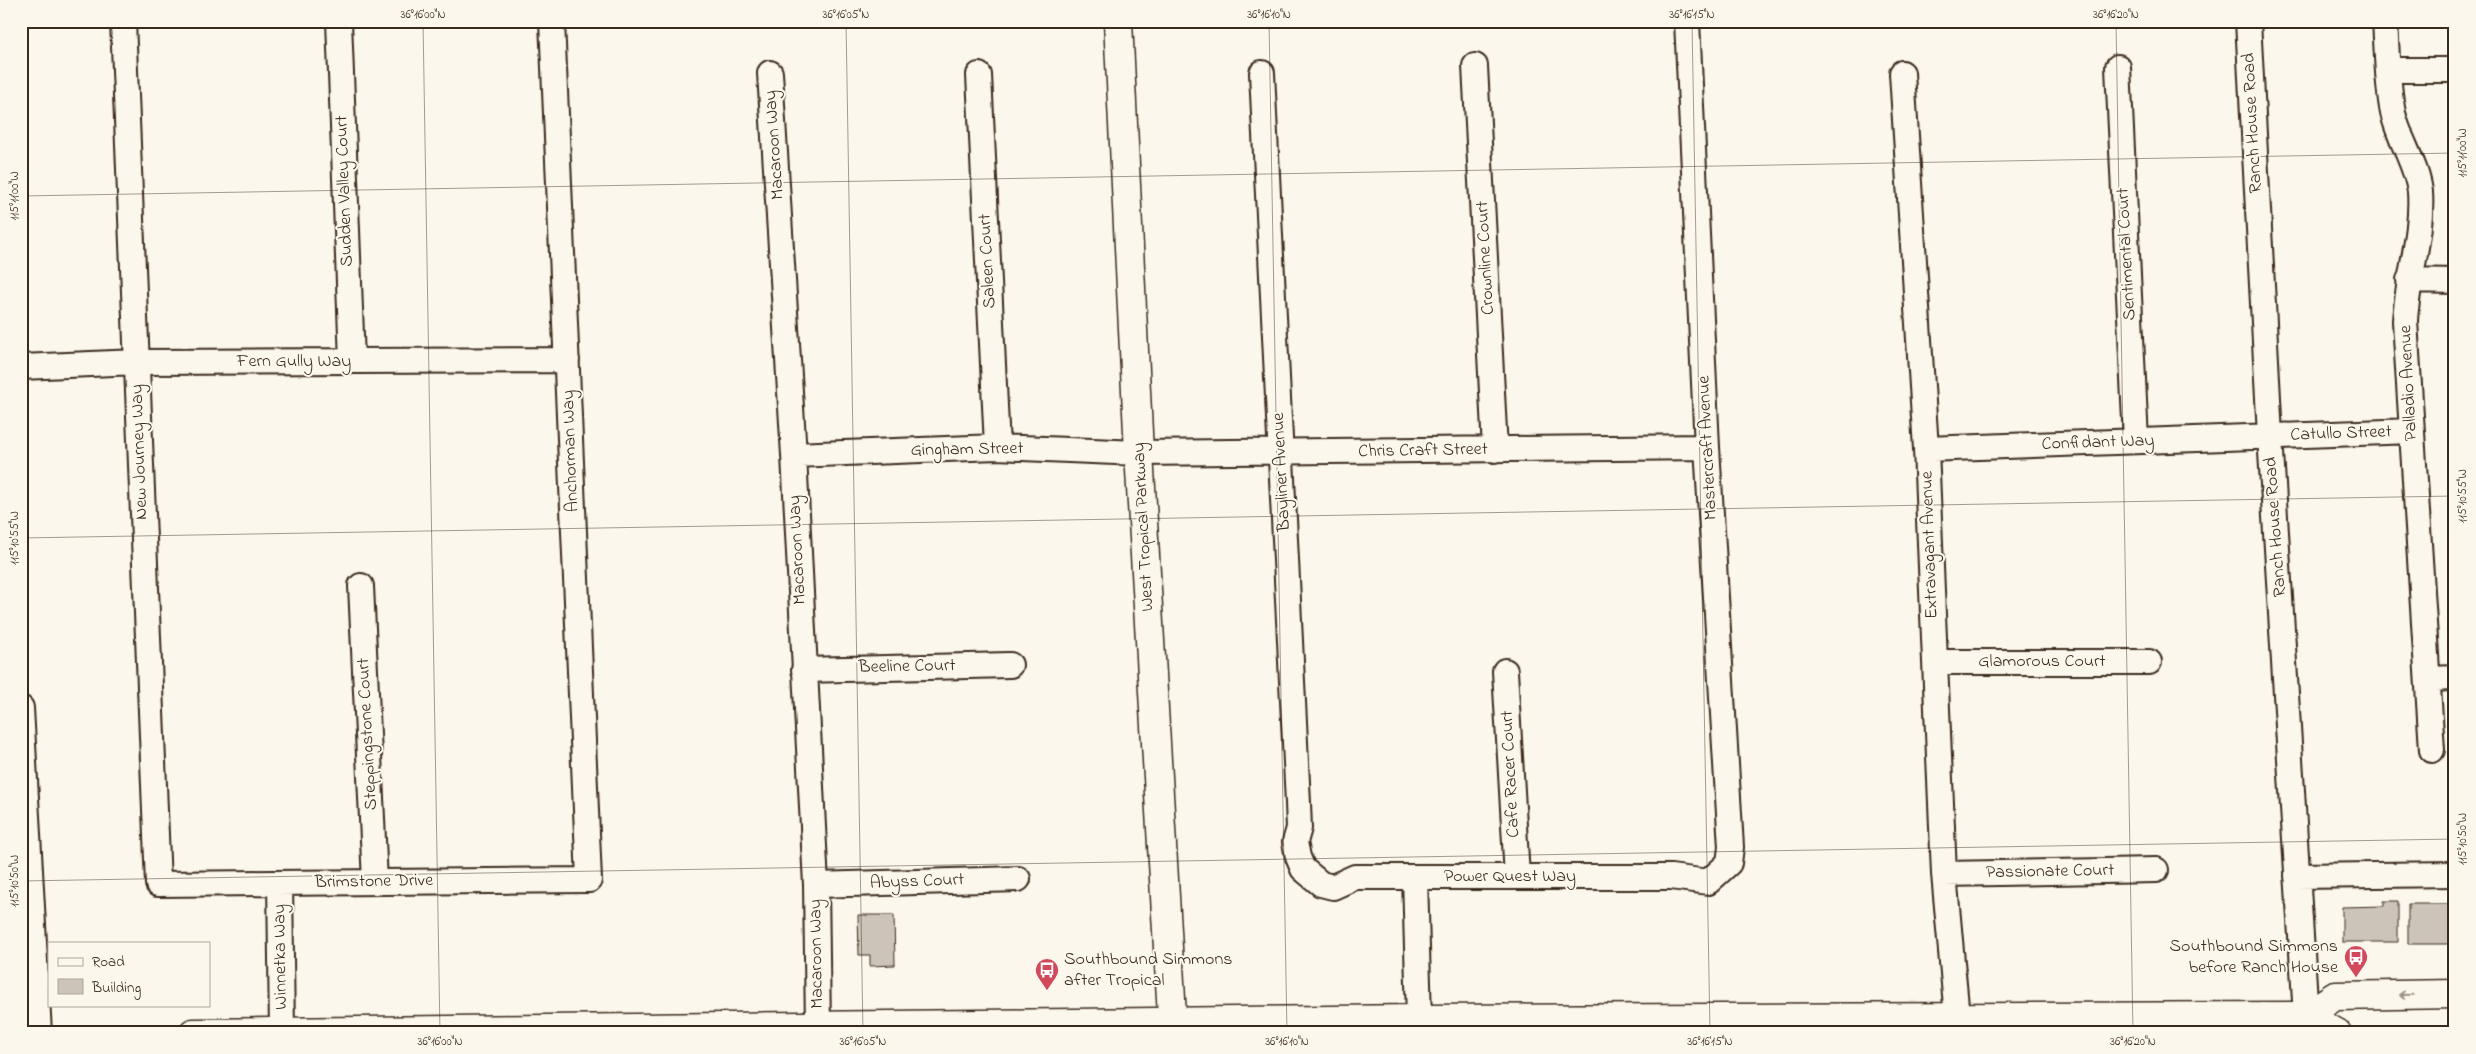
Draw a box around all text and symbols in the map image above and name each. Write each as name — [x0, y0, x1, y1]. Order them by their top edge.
text: 36°16'00"N — [400, 6, 446, 24]
text: 36°16'05"N — [823, 6, 869, 24]
text: 36°16'10"N — [1247, 6, 1291, 24]
text: 36°16'15"N — [1669, 6, 1715, 24]
text: 36°16'20"N — [2093, 6, 2139, 24]
street label: Ranch House Road — [2236, 52, 2270, 194]
street label: Macaroon Way — [758, 89, 792, 201]
street label: Sudden Valley Court — [329, 115, 361, 267]
text: 115°11'00"W — [2454, 128, 2472, 178]
text: 115°11'00"W — [6, 171, 24, 221]
street label: Sentimental Court — [2111, 187, 2143, 321]
street label: Crownline Court — [1470, 200, 1502, 316]
street label: Saleen Court — [973, 213, 1003, 309]
street label: Palladio Avenue — [2393, 324, 2425, 442]
street label: Fern Gully Way — [236, 349, 351, 375]
street label: Mastercraft Avenue — [1691, 374, 1725, 521]
street label: New Journey Way — [125, 384, 155, 520]
street label: Anchorman Way — [556, 389, 586, 513]
street label: Bayliner Avenue — [1266, 411, 1298, 533]
street label: Catullo Street — [2290, 419, 2392, 449]
street label: Confidant Way — [2041, 428, 2155, 458]
street label: Gingham Street — [910, 436, 1024, 465]
street label: Chris Craft Street — [1358, 437, 1488, 465]
street label: West Tropical Parkway — [1127, 442, 1161, 612]
street label: Ranch House Road — [2258, 456, 2294, 598]
text: 115°10'55"W — [2454, 469, 2472, 523]
street label: Extravagant Avenue — [1914, 470, 1947, 619]
street label: Macaroon Way — [782, 495, 814, 605]
text: 115°10'55"W — [6, 511, 24, 565]
street label: Glamorous Court — [1978, 649, 2106, 675]
street label: Beeline Court — [857, 653, 956, 681]
street label: Steppingstone Court — [351, 657, 386, 811]
street label: Cafe Racer Court — [1495, 710, 1527, 838]
text: 115°10'50"W — [2454, 813, 2472, 865]
text: 115°10'50"W — [6, 855, 24, 907]
street label: Passionate Court — [1986, 858, 2114, 886]
street label: Power Quest Way — [1444, 864, 1576, 890]
street label: Abyss Court — [869, 867, 965, 897]
street label: Brimstone Drive — [314, 868, 434, 896]
street label: Macaroon Way — [803, 899, 831, 1009]
street label: Winnetka Way — [267, 904, 295, 1010]
place label: Southbound Simmons before Ranch House — [2170, 934, 2339, 981]
legend — [48, 942, 210, 1006]
bus stop icon: Southbound Simmons before Ranch House — [2343, 944, 2369, 978]
place label: Southbound Simmons after Tropical — [1064, 947, 1232, 994]
text: Road — [92, 951, 125, 973]
bus stop icon: Southbound Simmons after Tropical — [1034, 957, 1060, 991]
text: Building — [91, 977, 141, 1000]
one-way arrow — [2398, 990, 2414, 1000]
text: 36°16'00"N — [417, 1033, 463, 1051]
text: 36°16'05"N — [840, 1033, 886, 1051]
text: 36°16'10"N — [1265, 1033, 1309, 1051]
text: 36°16'15"N — [1687, 1033, 1733, 1051]
text: 36°16'20"N — [2110, 1033, 2156, 1051]

